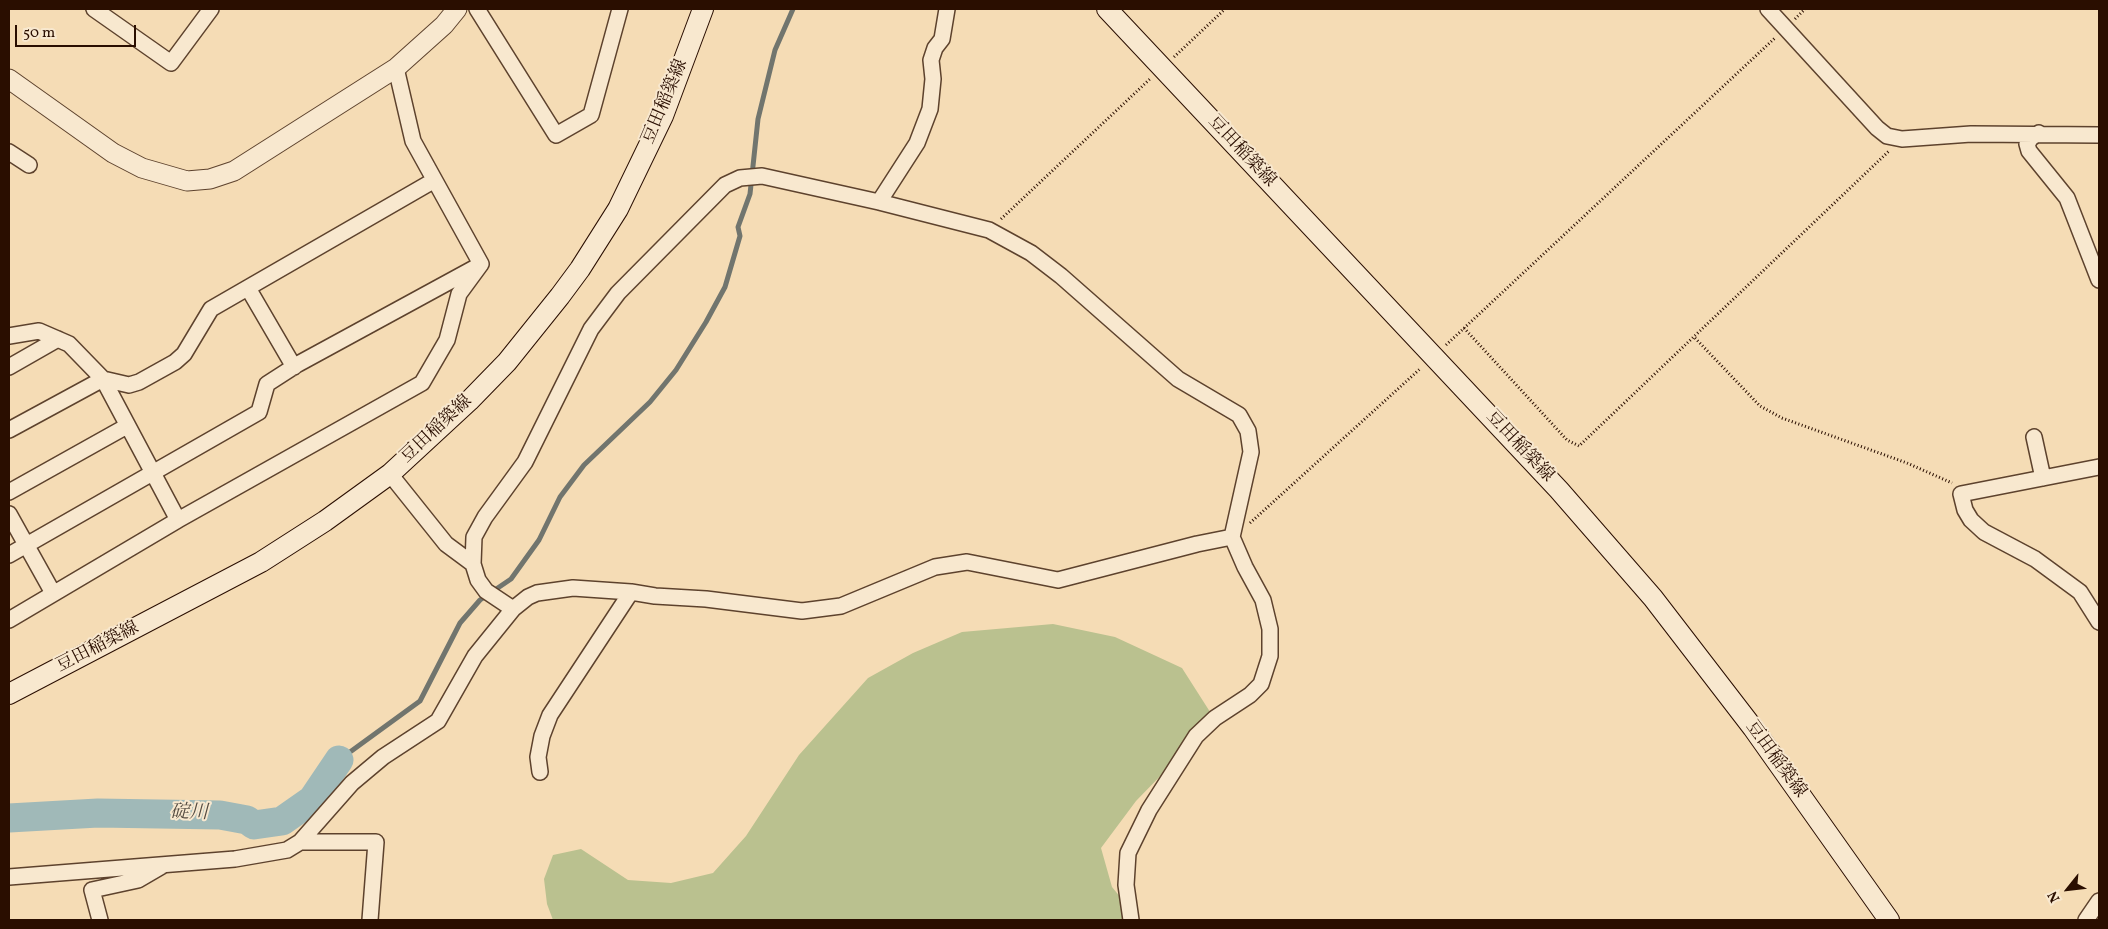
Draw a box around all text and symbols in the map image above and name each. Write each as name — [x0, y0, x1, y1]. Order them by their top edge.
scale bar — [18, 15, 139, 47]
text: 50 m — [23, 23, 55, 44]
street label: 豆田稲築線 — [638, 56, 694, 148]
street label: 豆田稲築線 — [1202, 112, 1280, 192]
street label: 豆田稲築線 — [397, 391, 477, 469]
street label: 豆田稲築線 — [1480, 407, 1558, 487]
street label: 豆田稲築線 — [53, 618, 143, 678]
street label: 豆田稲築線 — [1740, 717, 1810, 803]
water label: 碇川 — [170, 802, 208, 826]
north arrow — [2043, 864, 2093, 914]
text: N — [2044, 887, 2065, 906]

